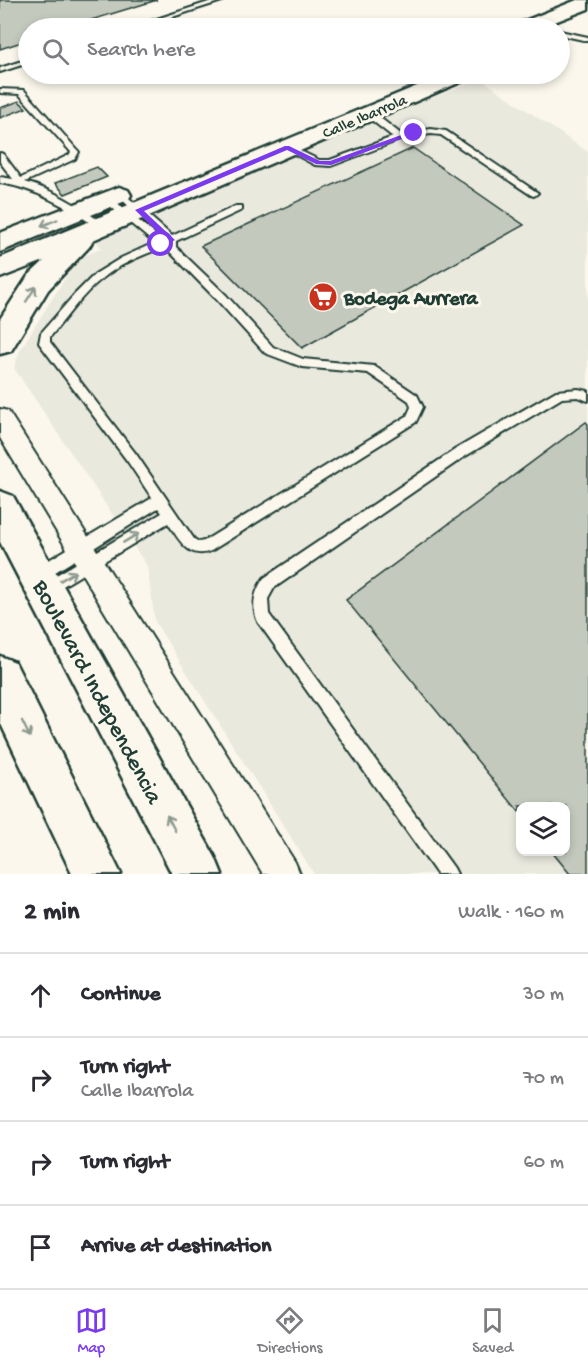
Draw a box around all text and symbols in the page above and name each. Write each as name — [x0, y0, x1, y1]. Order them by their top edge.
search box — [18, 18, 570, 84]
icon: search — [39, 35, 72, 68]
text: Search here — [87, 38, 195, 64]
street label: Calle Ibarrola — [320, 91, 411, 145]
route end — [400, 119, 426, 145]
one-way arrow — [41, 218, 59, 229]
route start — [147, 230, 173, 256]
supermarket icon: Bodega Aurrera — [307, 281, 339, 313]
one-way arrow — [25, 285, 38, 302]
place label: Bodega Aurrera — [343, 289, 479, 312]
one-way arrow — [122, 532, 139, 544]
one-way arrow — [59, 570, 76, 582]
street label: Boulevard Independencia — [24, 575, 168, 810]
one-way arrow — [20, 720, 32, 738]
map controls — [516, 802, 570, 856]
button: layers — [516, 802, 570, 856]
one-way arrow — [165, 814, 176, 832]
text: 2 min — [24, 898, 79, 929]
text: Walk · 160 m — [458, 902, 564, 925]
icon: ahead — [24, 979, 57, 1012]
text: Continue — [81, 982, 161, 1008]
text: 30 m — [523, 984, 564, 1007]
text: Turn right — [81, 1055, 169, 1081]
icon: right — [24, 1063, 57, 1096]
text: 70 m — [523, 1068, 564, 1091]
text: Calle Ibarrola — [81, 1081, 193, 1104]
icon: right — [24, 1147, 57, 1180]
text: Turn right — [81, 1150, 169, 1176]
text: 60 m — [524, 1152, 564, 1175]
icon: arrive — [24, 1231, 57, 1264]
text: Arrive at destination — [81, 1234, 271, 1260]
tab: Map — [75, 1304, 108, 1359]
tab: Directions — [257, 1304, 323, 1359]
tab: Saved — [472, 1304, 513, 1359]

